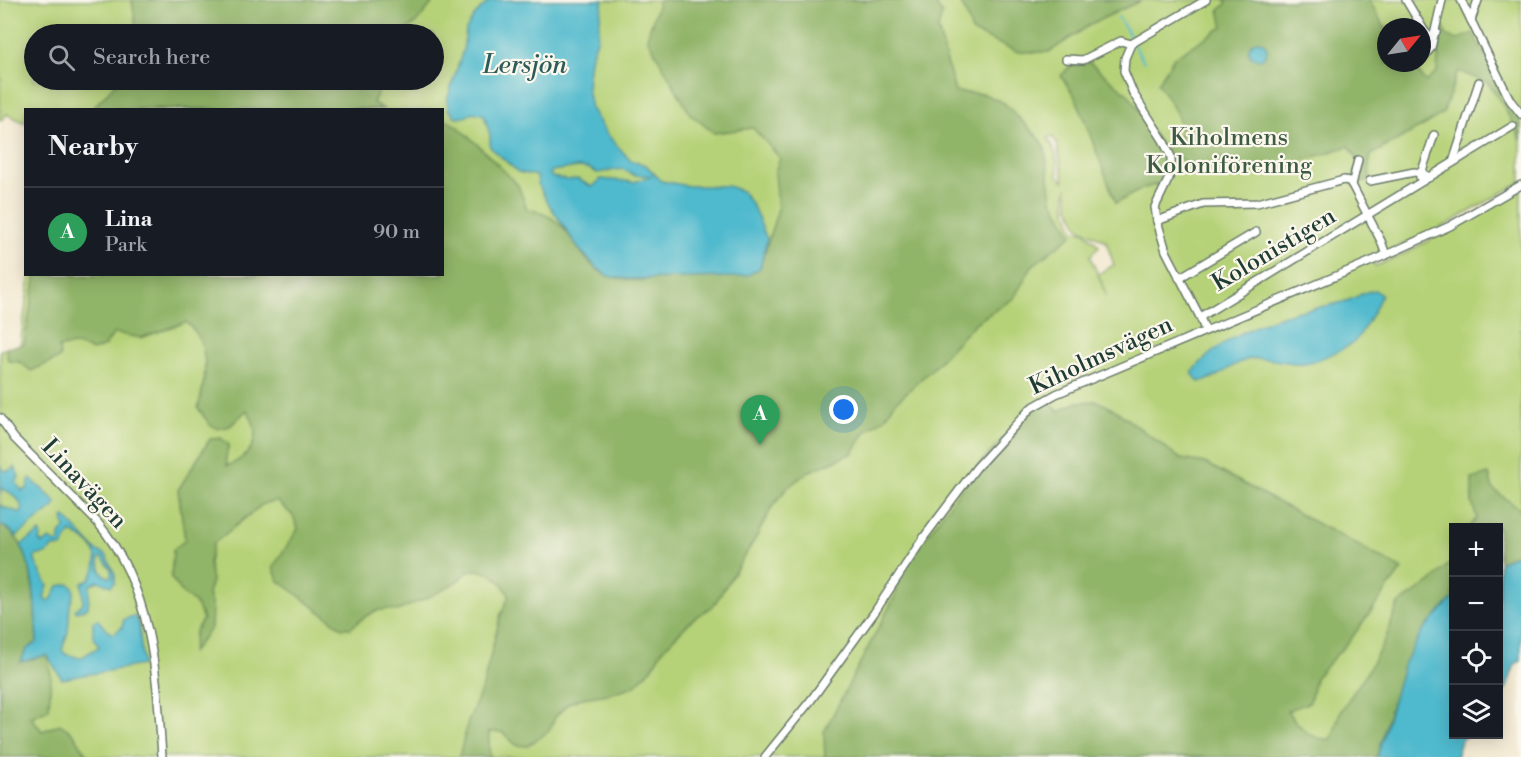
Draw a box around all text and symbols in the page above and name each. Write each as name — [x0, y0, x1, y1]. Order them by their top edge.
north arrow — [1377, 18, 1431, 72]
search box — [24, 24, 444, 90]
icon: search — [45, 41, 78, 74]
text: Search here — [93, 44, 210, 71]
water label: Lersjön — [482, 49, 567, 81]
park label: Kiholmens Koloniförening — [1146, 123, 1313, 181]
text: Nearby — [48, 131, 138, 163]
street label: Kolonistigen — [1207, 201, 1341, 299]
text: Lina — [105, 206, 152, 233]
text: A — [60, 220, 75, 245]
text: 90 m — [373, 220, 420, 245]
text: Park — [105, 233, 147, 258]
street label: Kiholmsvägen — [1024, 310, 1178, 402]
your location — [829, 395, 858, 424]
pin: A — [740, 396, 780, 445]
street label: Linavägen — [35, 433, 133, 535]
map controls — [1449, 523, 1503, 739]
button: + — [1449, 523, 1503, 577]
button: − — [1449, 577, 1503, 631]
button: locate — [1449, 631, 1503, 685]
button: layers — [1449, 685, 1503, 739]

